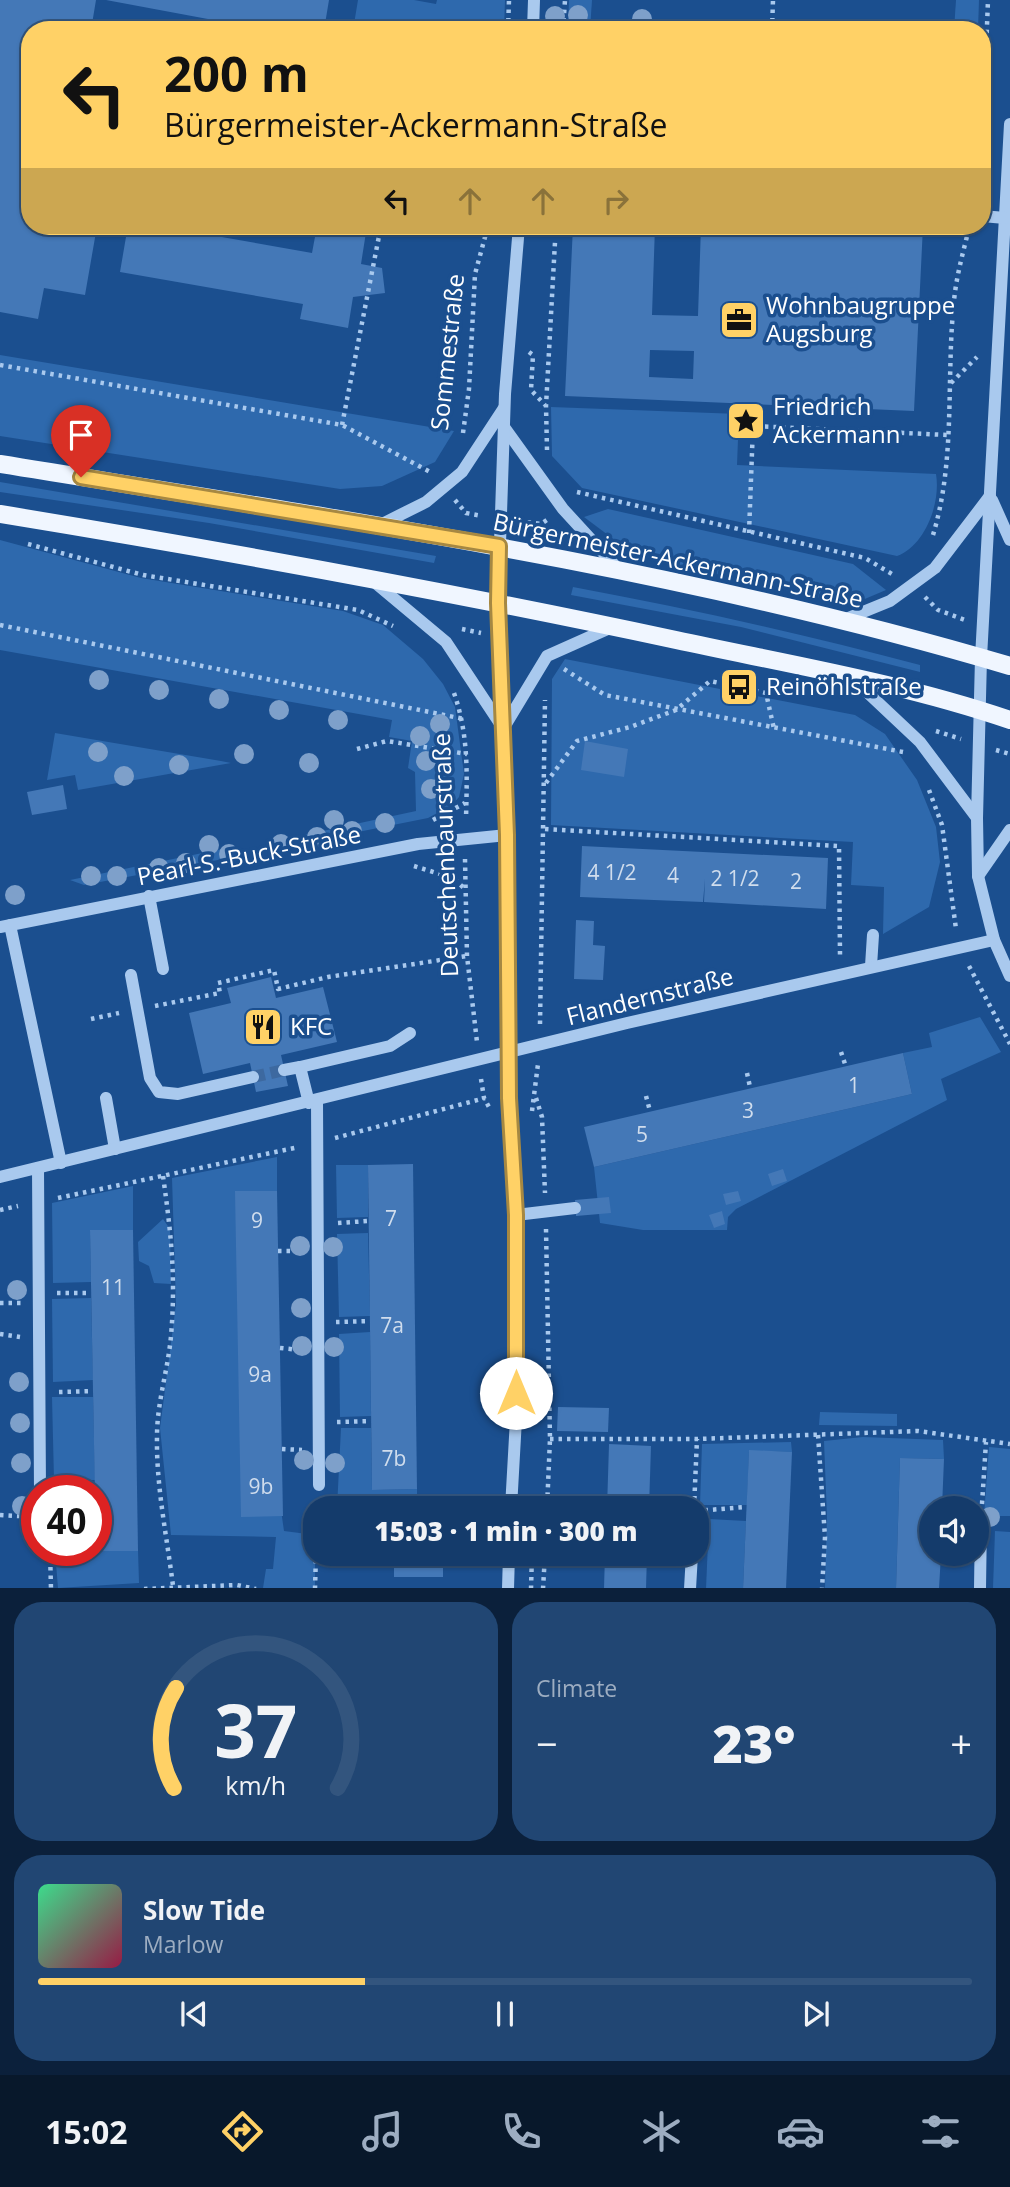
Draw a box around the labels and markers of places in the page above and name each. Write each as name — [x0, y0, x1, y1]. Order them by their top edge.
place label: Wohnbaugruppe Augsburg — [766, 288, 955, 349]
office icon: Wohnbaugruppe Augsburg — [718, 299, 760, 341]
place label: Friedrich Ackermann — [773, 389, 901, 450]
place icon: Friedrich Ackermann — [725, 400, 767, 442]
pin — [51, 405, 111, 477]
bus stop icon: Reinöhlstraße — [718, 666, 760, 708]
place label: Reinöhlstraße — [766, 669, 922, 702]
restaurant icon: KFC — [242, 1006, 284, 1048]
place label: KFC — [290, 1009, 332, 1042]

